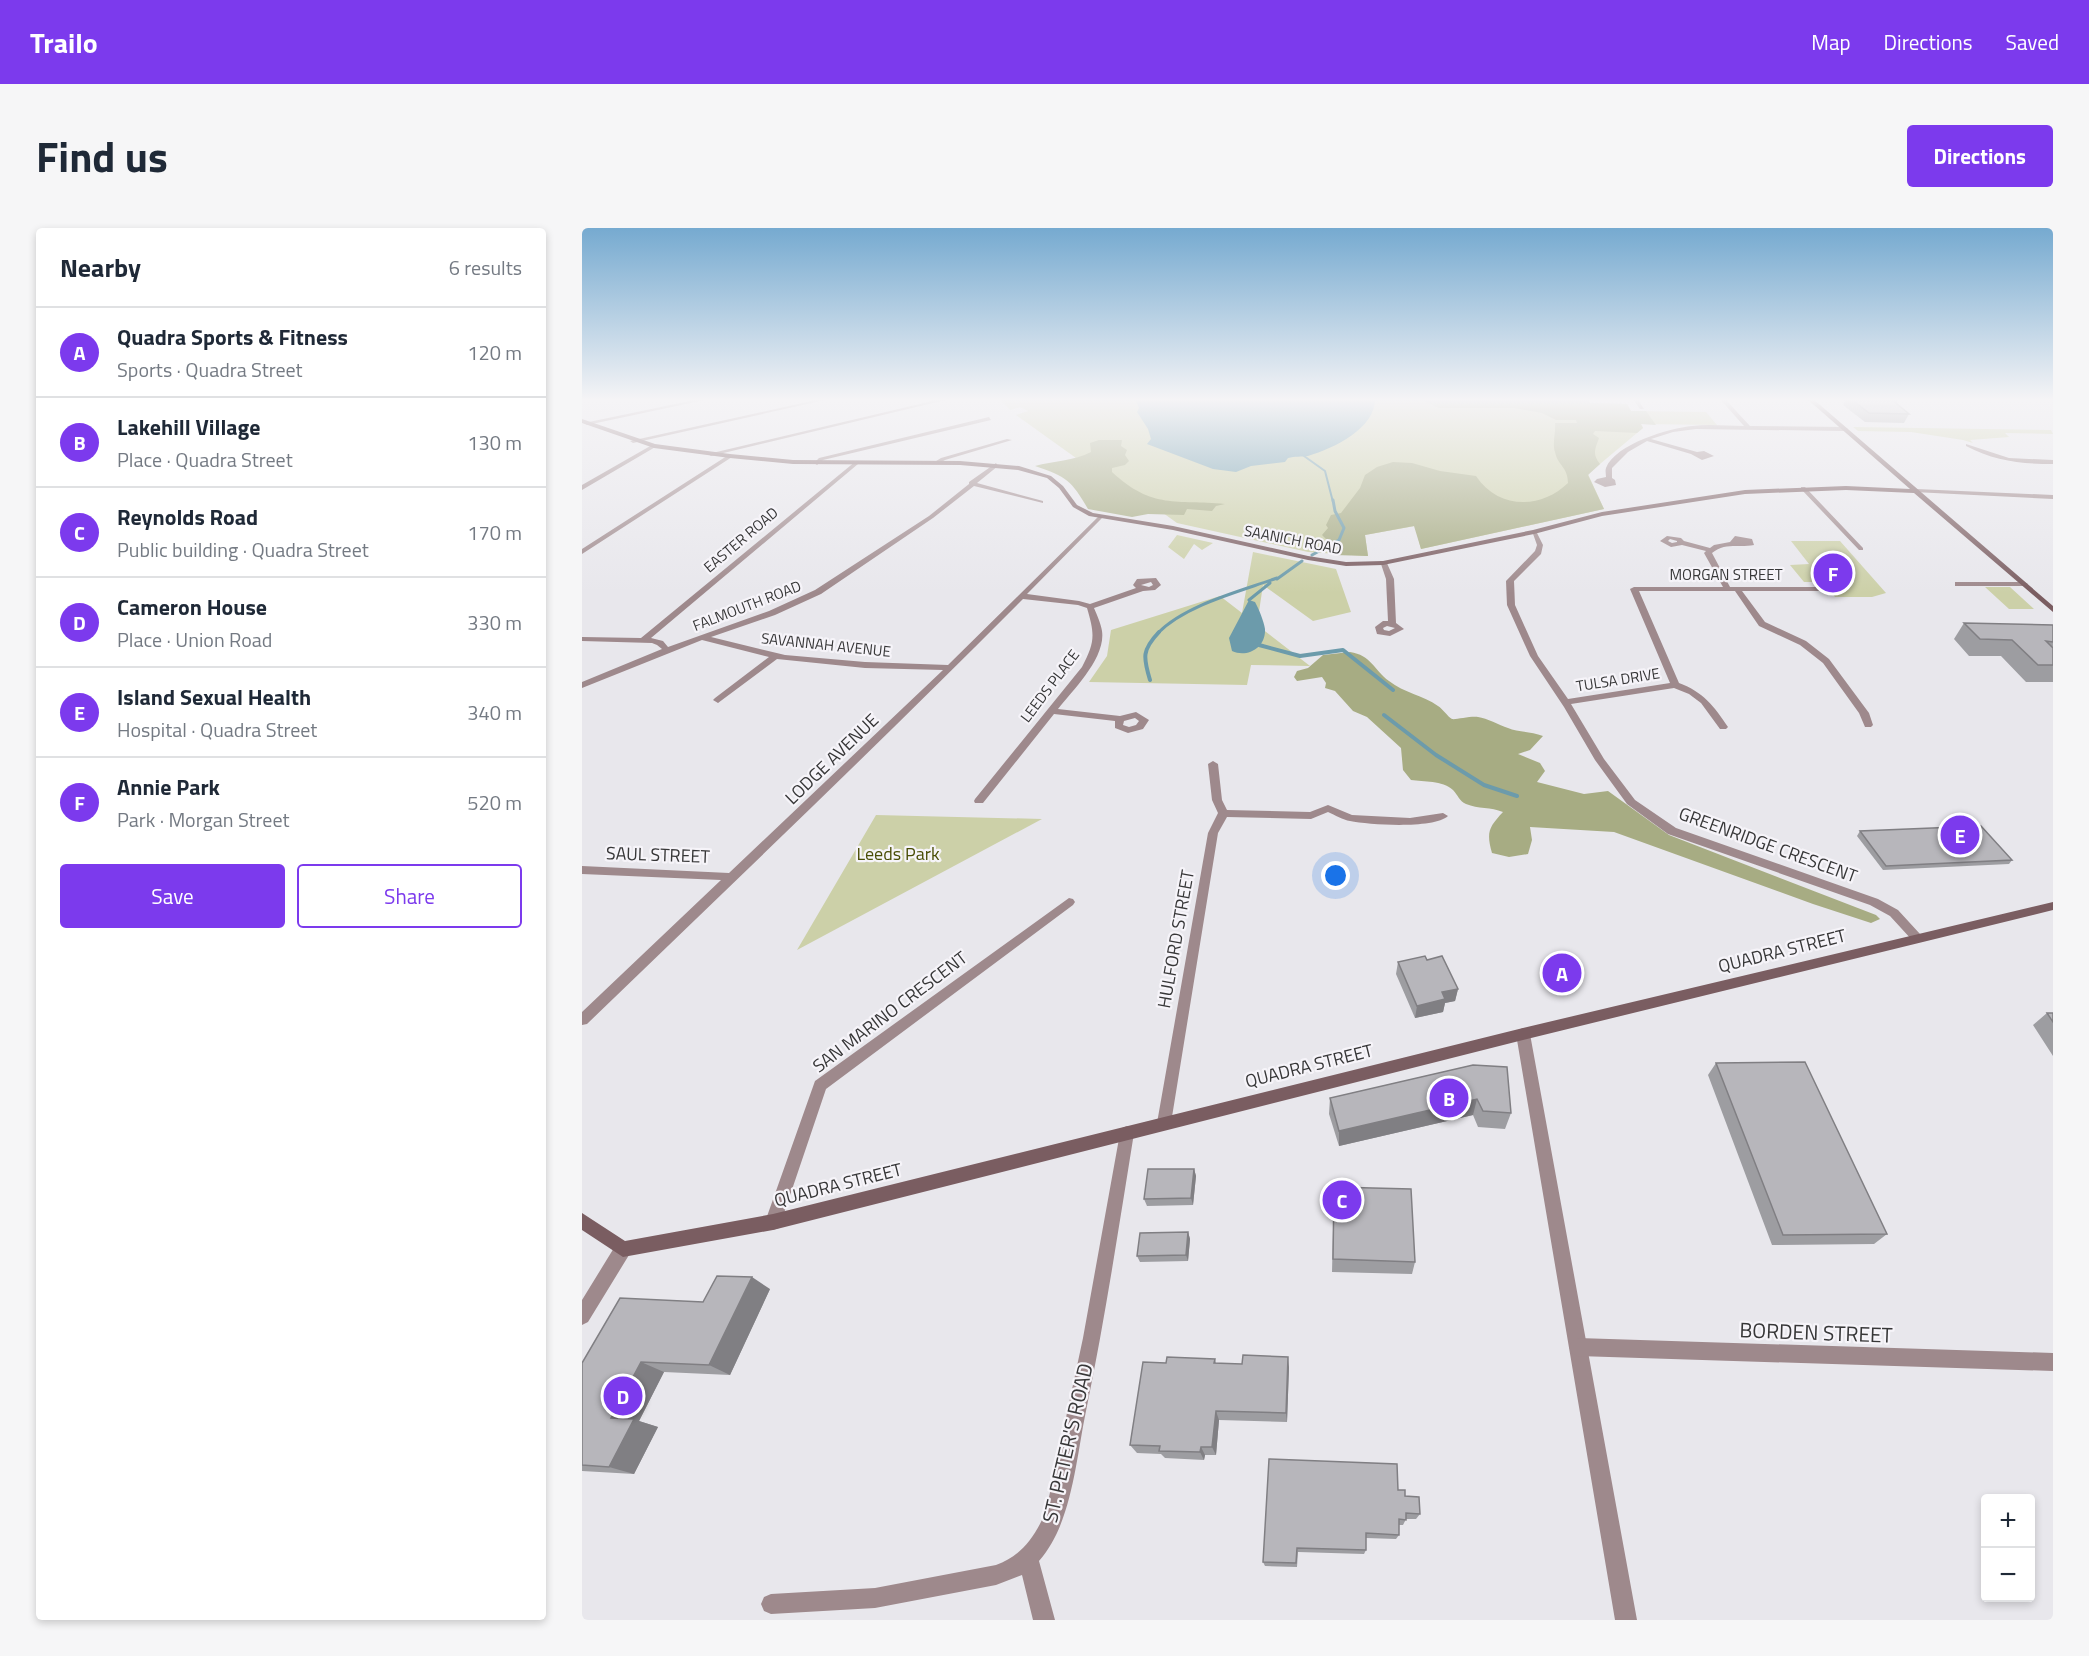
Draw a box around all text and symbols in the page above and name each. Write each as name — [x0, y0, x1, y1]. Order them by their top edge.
text: Trailo — [30, 21, 98, 64]
text: Map — [1811, 26, 1851, 58]
text: Directions — [1884, 26, 1973, 58]
text: Saved — [2006, 26, 2059, 58]
text: Find us — [36, 124, 168, 188]
button: Directions — [1907, 125, 2053, 187]
text: Nearby — [60, 248, 141, 287]
text: 6 results — [449, 252, 522, 283]
text: Quadra Sports & Fitness — [117, 320, 348, 354]
text: A — [73, 337, 86, 368]
text: 120 m — [467, 337, 522, 368]
text: Sports · Quadra Street — [117, 354, 303, 385]
text: Lakehill Village — [117, 410, 261, 444]
text: B — [73, 427, 86, 458]
text: 130 m — [467, 427, 522, 458]
text: Place · Quadra Street — [117, 444, 293, 475]
text: Reynolds Road — [117, 500, 258, 534]
street label: EASTER ROAD — [698, 501, 783, 578]
text: C — [74, 517, 85, 548]
text: 170 m — [467, 517, 522, 548]
street label: SAANICH ROAD — [1242, 519, 1344, 560]
text: Public building · Quadra Street — [117, 534, 369, 565]
pin: F — [1814, 550, 1852, 596]
street label: MORGAN STREET — [1669, 563, 1783, 586]
street label: FALMOUTH ROAD — [689, 574, 804, 637]
text: Cameron House — [117, 590, 267, 624]
text: D — [73, 607, 86, 638]
text: 330 m — [467, 607, 522, 638]
text: Place · Union Road — [117, 624, 272, 655]
street label: SAVANNAH AVENUE — [760, 626, 892, 663]
street label: LEEDS PLACE — [1014, 644, 1085, 727]
street label: TULSA DRIVE — [1574, 662, 1661, 697]
text: Island Sexual Health — [117, 680, 311, 714]
text: E — [74, 697, 85, 728]
text: 340 m — [467, 697, 522, 728]
street label: LODGE AVENUE — [779, 707, 885, 810]
text: Hospital · Quadra Street — [117, 714, 317, 745]
text: Annie Park — [117, 770, 220, 804]
text: F — [74, 787, 85, 818]
text: 520 m — [467, 787, 522, 818]
street label: GREENRIDGE CRESCENT — [1675, 800, 1862, 890]
text: Park · Morgan Street — [117, 804, 289, 835]
pin: E — [1940, 812, 1980, 858]
street label: SAUL STREET — [606, 839, 711, 870]
park label: Leeds Park — [856, 840, 940, 867]
your location — [1321, 861, 1350, 890]
button: Save — [60, 864, 285, 928]
button: Share — [297, 864, 522, 928]
street label: HULFORD STREET — [1150, 867, 1201, 1010]
street label: QUADRA STREET — [1715, 921, 1849, 979]
street label: SAN MARINO CRESCENT — [807, 944, 973, 1079]
pin: A — [1542, 950, 1582, 996]
street label: QUADRA STREET — [1242, 1036, 1376, 1094]
pin: B — [1430, 1076, 1468, 1120]
street label: QUADRA STREET — [771, 1155, 905, 1213]
pin: C — [1322, 1178, 1362, 1222]
street label: BORDEN STREET — [1739, 1313, 1893, 1351]
street label: ST. PETER'S ROAD — [1033, 1360, 1101, 1526]
pin: D — [604, 1374, 642, 1418]
map controls — [1981, 1494, 2035, 1602]
button: + — [1981, 1494, 2035, 1548]
button: − — [1981, 1548, 2035, 1602]

